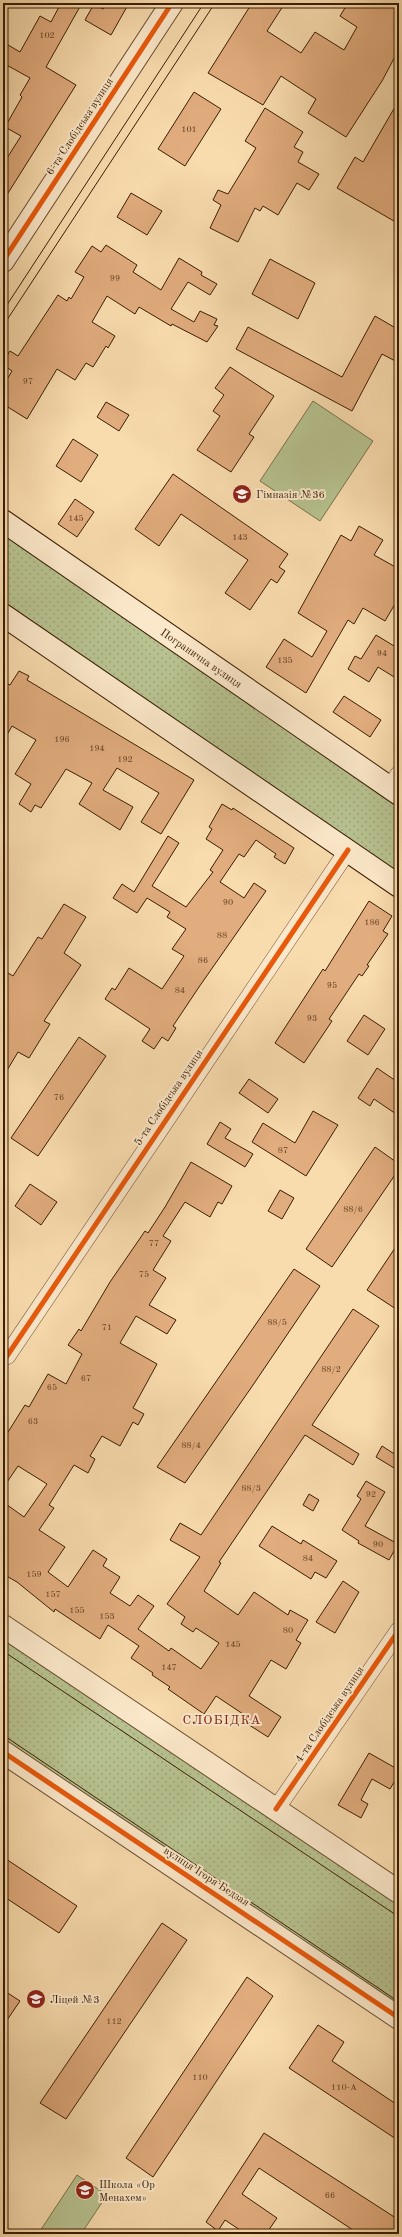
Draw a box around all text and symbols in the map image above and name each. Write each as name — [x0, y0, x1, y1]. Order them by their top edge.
house number: 102 — [39, 31, 55, 40]
street label: 6-та Слобідська вулиця — [45, 76, 116, 177]
house number: 101 — [181, 125, 197, 134]
house number: 99 — [110, 274, 120, 283]
house number: 97 — [23, 377, 33, 386]
school or university icon: Гімназія №36 — [231, 483, 253, 505]
place label: Гімназія №36 — [256, 490, 325, 501]
house number: 145 — [68, 514, 84, 523]
house number: 143 — [232, 533, 248, 542]
street label: Погранична вулиця — [158, 627, 243, 691]
house number: 94 — [377, 649, 387, 658]
house number: 135 — [277, 656, 293, 665]
house number: 196 — [54, 735, 70, 744]
house number: 194 — [89, 744, 105, 753]
house number: 192 — [117, 755, 133, 764]
house number: 90 — [223, 898, 233, 907]
house number: 186 — [364, 918, 380, 927]
house number: 88 — [217, 931, 227, 940]
house number: 86 — [198, 956, 208, 965]
house number: 95 — [327, 981, 337, 990]
house number: 84 — [175, 986, 185, 995]
house number: 93 — [307, 1014, 317, 1023]
street label: 5-та Слобідська вулиця — [133, 1048, 206, 1148]
house number: 76 — [54, 1093, 64, 1102]
house number: 87 — [278, 1146, 288, 1155]
house number: 88/6 — [343, 1205, 363, 1214]
house number: 77 — [149, 1239, 159, 1248]
house number: 75 — [139, 1270, 149, 1279]
house number: 88/5 — [267, 1318, 287, 1327]
house number: 71 — [102, 1323, 112, 1332]
house number: 88/2 — [321, 1365, 341, 1374]
house number: 67 — [81, 1374, 91, 1383]
house number: 65 — [47, 1383, 57, 1392]
house number: 63 — [28, 1417, 38, 1426]
house number: 88/4 — [181, 1441, 201, 1450]
house number: 88/3 — [241, 1484, 261, 1493]
house number: 92 — [366, 1490, 376, 1499]
house number: 90 — [373, 1540, 383, 1549]
house number: 84 — [303, 1554, 313, 1563]
house number: 159 — [26, 1570, 42, 1579]
house number: 157 — [45, 1590, 61, 1599]
house number: 155 — [69, 1606, 85, 1615]
house number: 153 — [99, 1612, 115, 1621]
house number: 80 — [283, 1626, 293, 1635]
house number: 145 — [225, 1640, 241, 1649]
house number: 147 — [161, 1663, 177, 1672]
street label: 4-та Слобідська вулиця — [294, 1665, 367, 1765]
district label: СЛОБІДКА — [183, 1714, 261, 1727]
street label: вулиця Ігоря Бедзая — [161, 1846, 251, 1909]
school or university icon: Ліцей №3 — [25, 1988, 47, 2010]
place label: Ліцей №3 — [50, 1995, 100, 2006]
house number: 112 — [106, 2017, 122, 2026]
house number: 110 — [192, 2073, 208, 2082]
house number: 110-А — [331, 2083, 357, 2092]
school or university icon: Школа «Ор Менахем» — [74, 2179, 96, 2201]
place label: Школа «Ор Менахем» — [99, 2180, 155, 2204]
house number: 66 — [325, 2191, 335, 2200]

